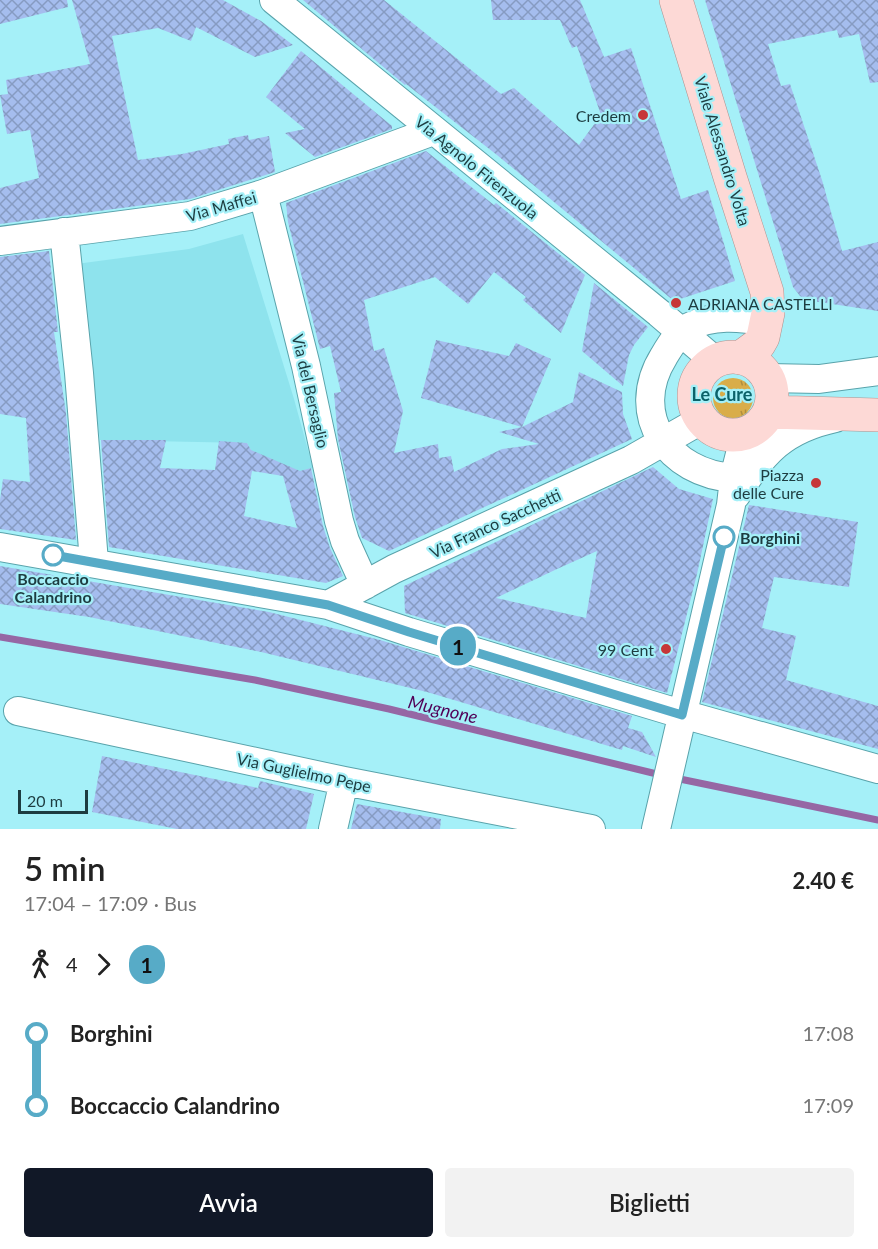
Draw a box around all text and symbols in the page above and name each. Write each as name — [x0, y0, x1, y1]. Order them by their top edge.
street label: Viale Alessandro Volta — [691, 74, 755, 228]
place label: Credem — [576, 106, 631, 125]
marker: Credem — [636, 108, 650, 122]
street label: Via Agnolo Firenzuola — [412, 111, 542, 223]
street label: Via Maffei — [184, 187, 258, 225]
place label: ADRIANA CASTELLI — [688, 294, 833, 313]
marker: ADRIANA CASTELLI — [669, 296, 683, 310]
street label: Via del Bersaglio — [289, 332, 333, 450]
district label: Le Cure — [692, 383, 753, 405]
place label: Piazza delle Cure — [733, 465, 804, 502]
marker: Piazza delle Cure — [809, 476, 823, 490]
street label: Via Franco Sacchetti — [427, 484, 564, 562]
marker: Borghini — [713, 526, 735, 548]
place label: Borghini — [740, 528, 800, 547]
marker: Boccaccio Calandrino — [42, 544, 64, 566]
place label: Boccaccio Calandrino — [14, 569, 92, 606]
line badge: 1 — [438, 626, 478, 666]
text: 1 — [452, 634, 464, 659]
place label: 99 Cent — [598, 640, 654, 659]
marker: 99 Cent — [659, 642, 673, 656]
water label: Mugnone — [406, 690, 480, 728]
street label: Via Guglielmo Pepe — [235, 748, 373, 796]
scale bar — [18, 787, 88, 814]
text: 20 m — [27, 791, 63, 810]
text: 5 min — [24, 848, 105, 888]
text: 2.40 € — [792, 867, 854, 894]
text: 17:04 – 17:09 · Bus — [24, 891, 197, 915]
icon: walk — [24, 948, 57, 981]
icon: forward — [87, 948, 120, 981]
text: 4 — [66, 952, 78, 976]
text: 1 — [141, 952, 153, 977]
text: Borghini — [70, 1020, 153, 1047]
text: 17:08 — [803, 1021, 854, 1045]
text: Boccaccio Calandrino — [70, 1092, 280, 1119]
text: 17:09 — [803, 1093, 854, 1117]
button: Avvia — [24, 1168, 433, 1237]
button: Biglietti — [445, 1168, 854, 1237]

